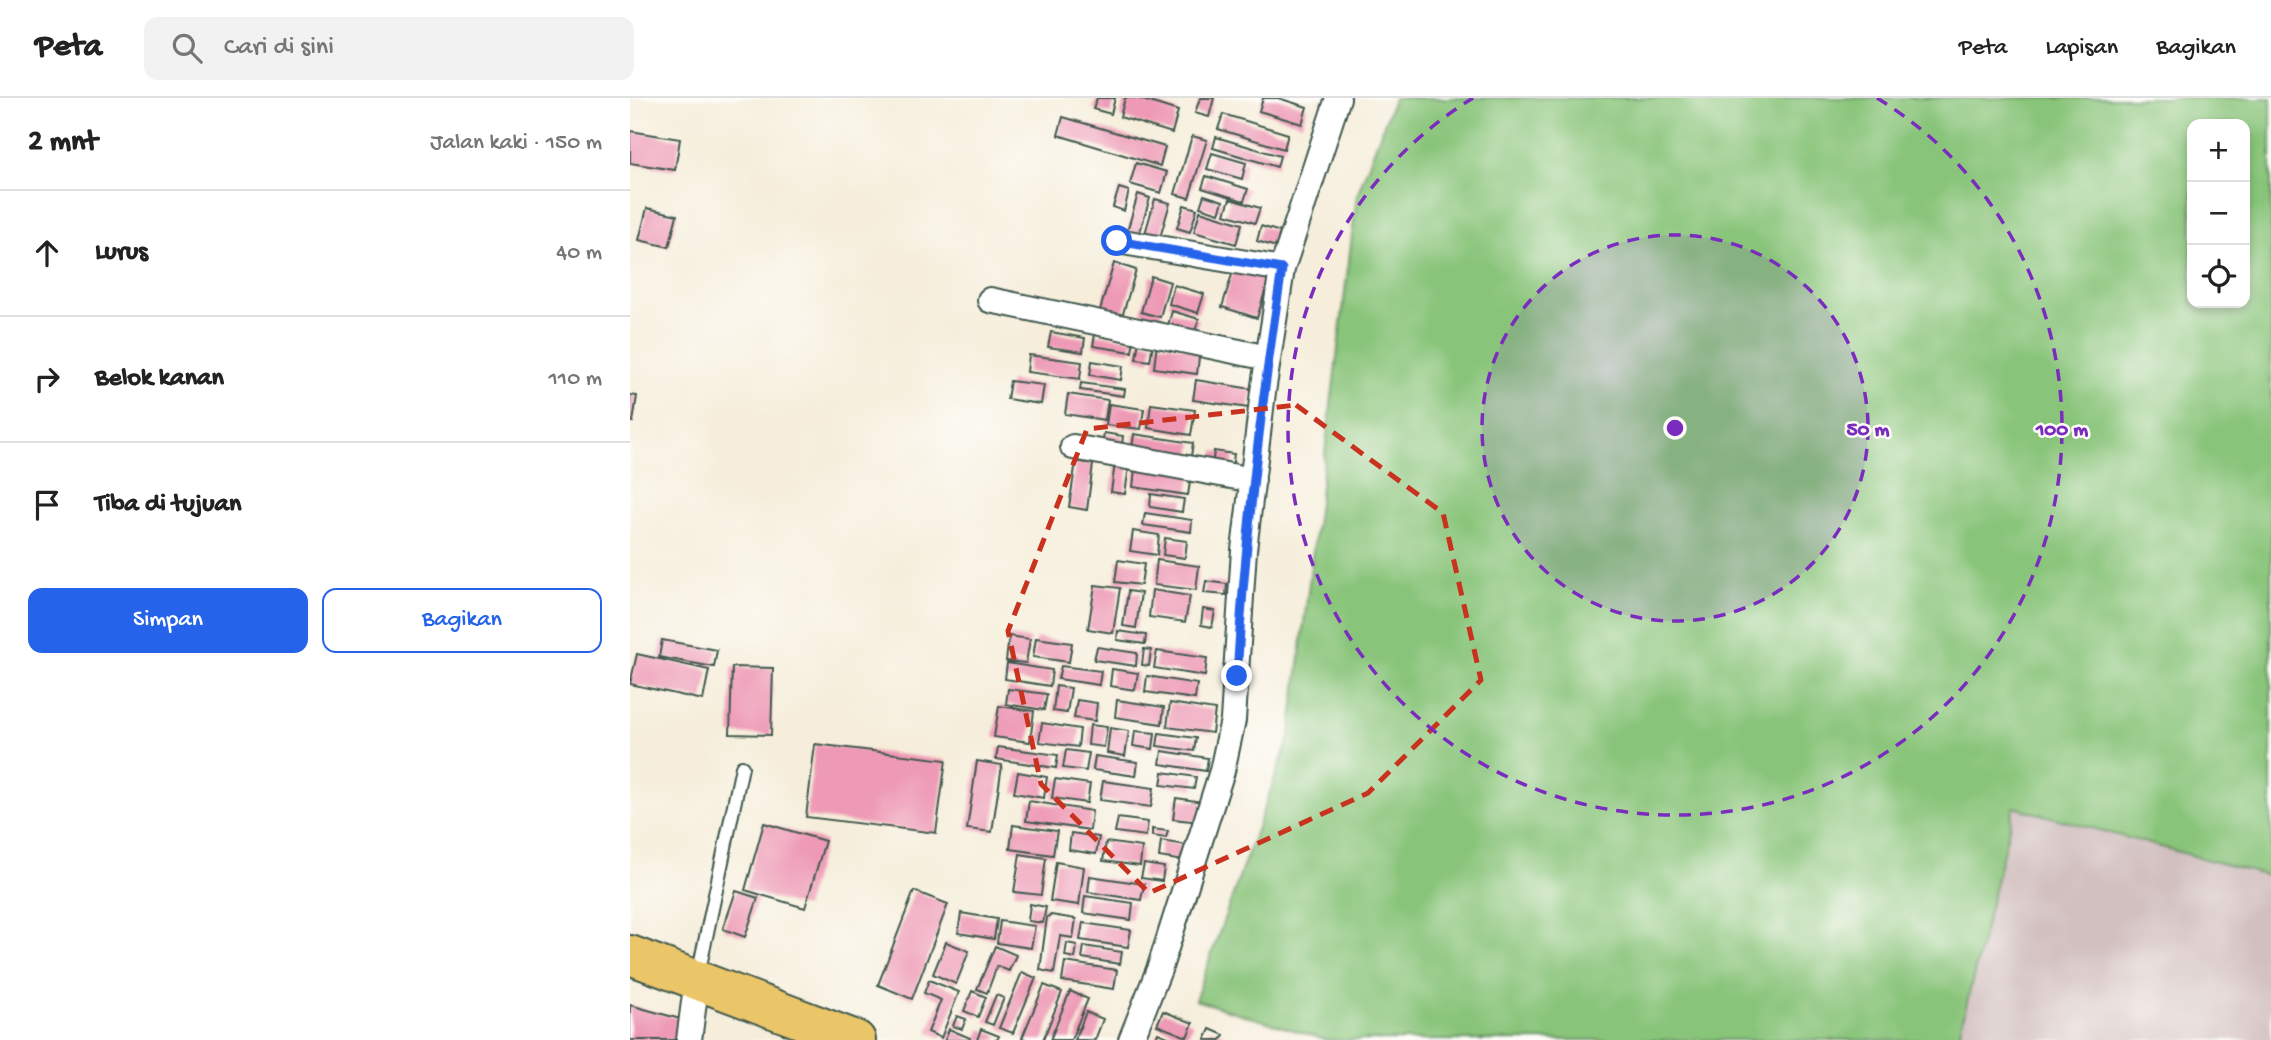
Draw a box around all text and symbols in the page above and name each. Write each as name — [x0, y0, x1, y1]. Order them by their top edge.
search box — [144, 17, 634, 80]
text: Peta — [35, 29, 102, 67]
icon: search — [168, 29, 206, 67]
text: Cari di sini — [224, 33, 334, 64]
text: Peta — [1959, 34, 2007, 63]
text: Lapisan — [2045, 34, 2118, 63]
text: Bagikan — [2156, 34, 2236, 63]
map controls — [2187, 119, 2250, 308]
button: + — [2187, 119, 2250, 182]
text: 2 mnt — [28, 126, 98, 161]
text: Jalan kaki · 150 m — [430, 130, 602, 157]
button: − — [2187, 182, 2250, 245]
route start — [1101, 225, 1132, 256]
icon: ahead — [28, 234, 66, 272]
text: Lurus — [95, 238, 148, 269]
text: 40 m — [556, 240, 602, 267]
button: locate — [2187, 245, 2250, 308]
icon: right — [28, 360, 66, 398]
text: Belok kanan — [95, 364, 224, 395]
text: 110 m — [549, 366, 602, 393]
centre of rings — [1663, 416, 1687, 440]
text: 50 m — [1847, 419, 1890, 444]
text: 100 m — [2035, 419, 2088, 444]
icon: arrive — [28, 486, 66, 524]
text: Tiba di tujuan — [95, 490, 241, 521]
button: Simpan — [28, 588, 308, 653]
button: Bagikan — [322, 588, 602, 653]
route end — [1221, 660, 1252, 691]

